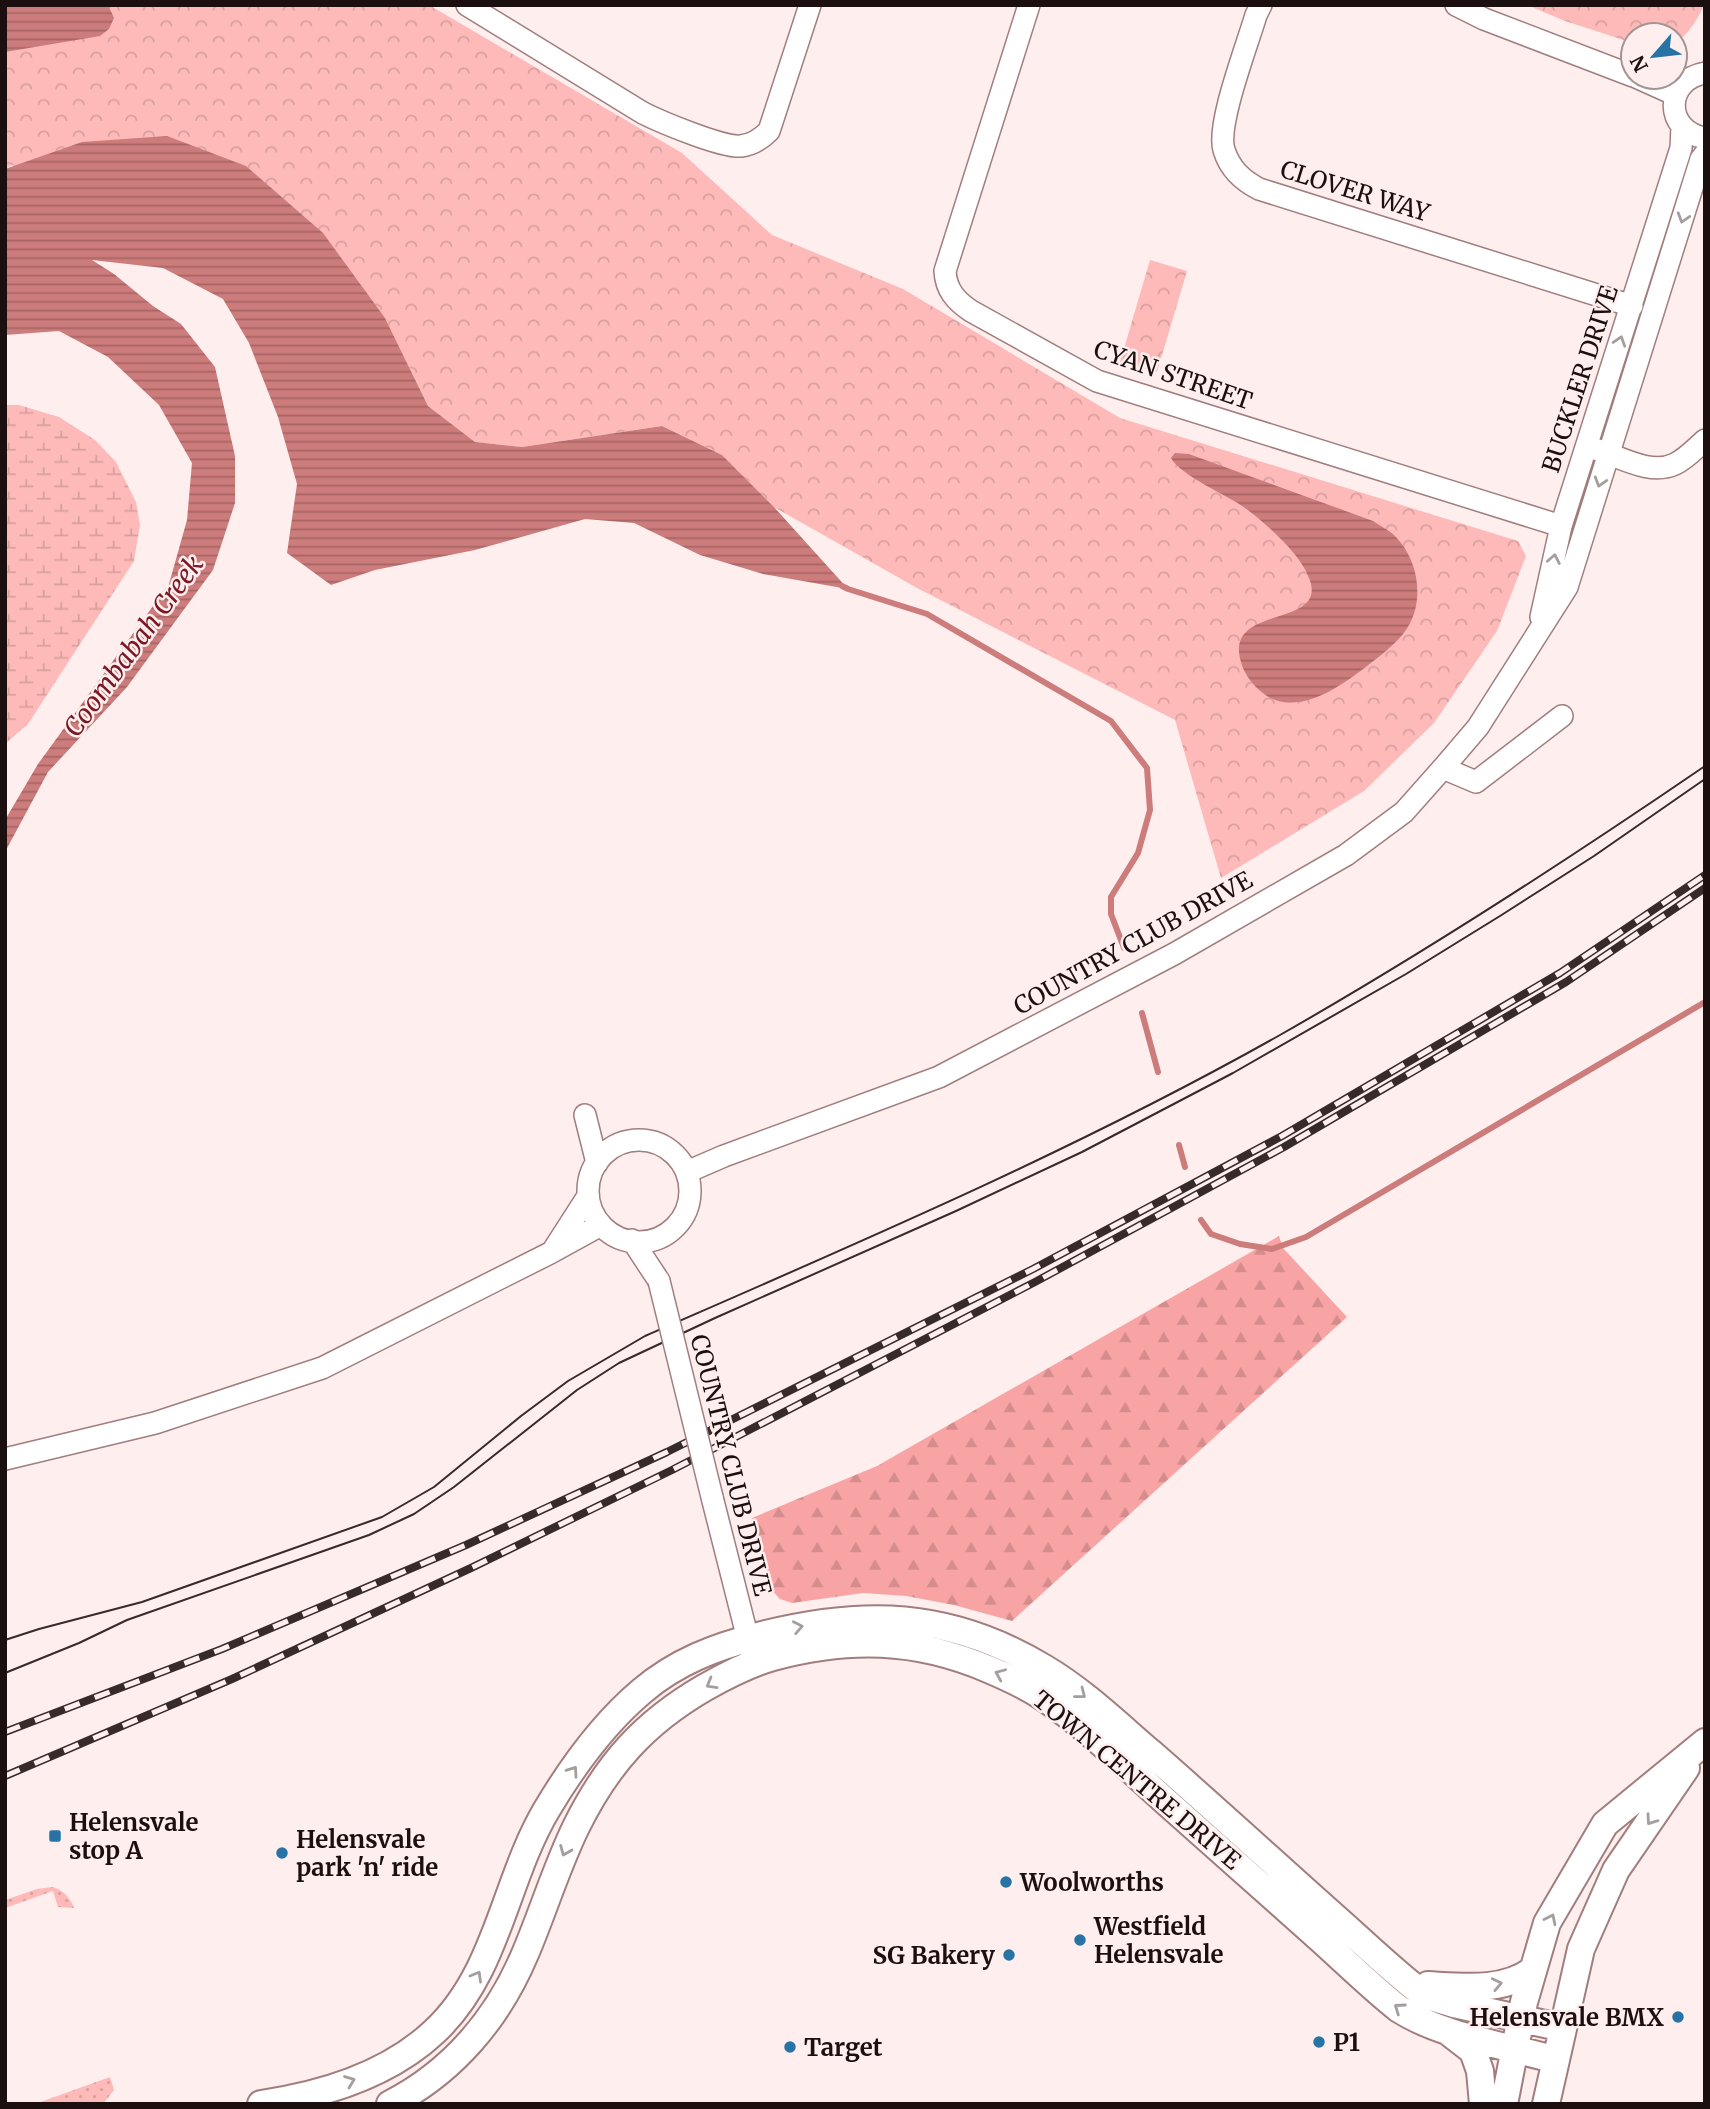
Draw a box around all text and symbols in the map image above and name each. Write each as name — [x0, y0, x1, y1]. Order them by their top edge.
north arrow — [1619, 21, 1689, 91]
text: N — [1625, 52, 1653, 76]
street label: CLOVER WAY — [1277, 154, 1434, 229]
one-way arrow — [1676, 212, 1691, 224]
street label: BUCKLER DRIVE — [1535, 281, 1625, 476]
street label: CYAN STREET — [1090, 333, 1257, 417]
one-way arrow — [1612, 336, 1626, 348]
one-way arrow — [1593, 476, 1608, 488]
water label: Coombabah Creek — [56, 549, 210, 743]
one-way arrow — [1546, 553, 1561, 565]
street label: COUNTRY CLUB DRIVE — [1008, 864, 1258, 1022]
street label: COUNTRY CLUB DRIVE — [684, 1331, 779, 1600]
one-way arrow — [792, 1620, 804, 1635]
one-way arrow — [995, 1668, 1008, 1682]
one-way arrow — [706, 1676, 719, 1689]
street label: TOWN CENTRE DRIVE — [1027, 1684, 1248, 1877]
one-way arrow — [1073, 1685, 1085, 1698]
one-way arrow — [565, 1766, 577, 1779]
place label: Helensvale stop A — [69, 1807, 199, 1866]
one-way arrow — [1646, 1812, 1659, 1825]
place label: Helensvale park 'n' ride — [296, 1824, 438, 1883]
marker: Helensvale stop A — [47, 1828, 63, 1844]
marker: Helensvale park 'n' ride — [274, 1845, 290, 1861]
one-way arrow — [560, 1845, 574, 1857]
place label: Woolworths — [1019, 1867, 1164, 1898]
marker: Woolworths — [998, 1874, 1014, 1890]
place label: Westfield Helensvale — [1093, 1911, 1224, 1970]
one-way arrow — [1542, 1914, 1556, 1926]
marker: Westfield Helensvale — [1072, 1932, 1088, 1948]
place label: SG Bakery — [873, 1940, 996, 1971]
marker: SG Bakery — [1001, 1947, 1017, 1963]
one-way arrow — [468, 1970, 481, 1983]
one-way arrow — [1491, 1978, 1503, 1993]
place label: Helensvale BMX — [1470, 2002, 1665, 2033]
one-way arrow — [1394, 2004, 1407, 2016]
marker: Helensvale BMX — [1670, 2009, 1686, 2025]
place label: P1 — [1333, 2027, 1360, 2058]
place label: Target — [804, 2032, 883, 2063]
marker: P1 — [1311, 2034, 1327, 2050]
marker: Target — [782, 2039, 798, 2055]
one-way arrow — [344, 2075, 356, 2089]

